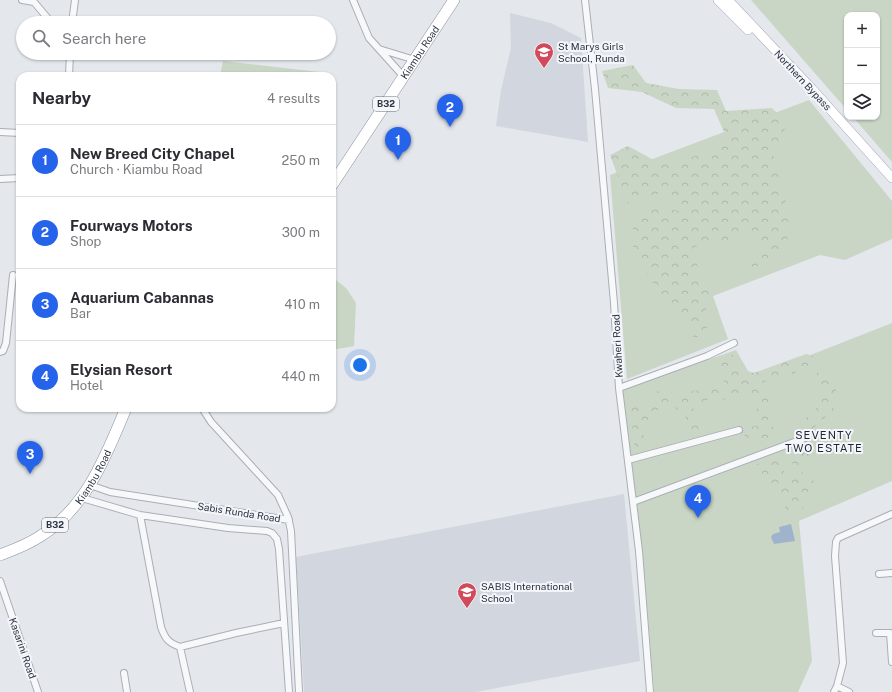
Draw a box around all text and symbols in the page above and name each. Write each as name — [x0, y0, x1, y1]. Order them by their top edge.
map controls — [844, 12, 880, 120]
button: + — [844, 12, 880, 48]
search box — [16, 16, 336, 60]
street label: Kiambu Road — [398, 23, 441, 81]
icon: search — [30, 27, 52, 49]
text: Search here — [62, 30, 146, 47]
place label: St Marys Girls School, Runda — [558, 40, 625, 64]
school or university icon: St Marys Girls School, Runda — [533, 41, 555, 69]
street label: Northern Bypass — [772, 47, 834, 113]
button: − — [844, 48, 880, 84]
button: layers — [844, 84, 880, 120]
text: Nearby — [32, 88, 91, 108]
text: 4 results — [267, 91, 320, 106]
pin: 2 — [437, 94, 463, 127]
road number: B32 — [373, 97, 399, 111]
pin: 1 — [385, 127, 411, 160]
text: New Breed City Chapel — [70, 145, 235, 162]
text: 1 — [42, 153, 48, 168]
text: 250 m — [282, 153, 320, 168]
text: Church · Kiambu Road — [70, 162, 203, 177]
text: Fourways Motors — [70, 217, 193, 234]
text: 2 — [41, 225, 49, 240]
text: 300 m — [282, 225, 320, 240]
text: Shop — [70, 234, 101, 249]
text: Aquarium Cabannas — [70, 289, 214, 306]
text: 3 — [41, 297, 49, 312]
text: 410 m — [284, 297, 320, 312]
text: Bar — [70, 306, 91, 321]
street label: Kwaheri Road — [609, 314, 625, 378]
your location — [350, 355, 370, 375]
text: Elysian Resort — [70, 361, 173, 378]
text: 4 — [41, 369, 49, 384]
text: 440 m — [281, 369, 320, 384]
text: Hotel — [70, 378, 103, 393]
district label: SEVENTY TWO ESTATE — [785, 429, 863, 454]
pin: 3 — [17, 441, 43, 474]
street label: Kiambu Road — [72, 448, 113, 507]
pin: 4 — [685, 485, 711, 518]
street label: Sabis Runda Road — [197, 500, 281, 525]
road number: B32 — [42, 518, 68, 532]
place label: SABIS International School — [481, 580, 573, 604]
school or university icon: SABIS International School — [456, 581, 478, 609]
street label: Kasarini Road — [7, 616, 39, 680]

